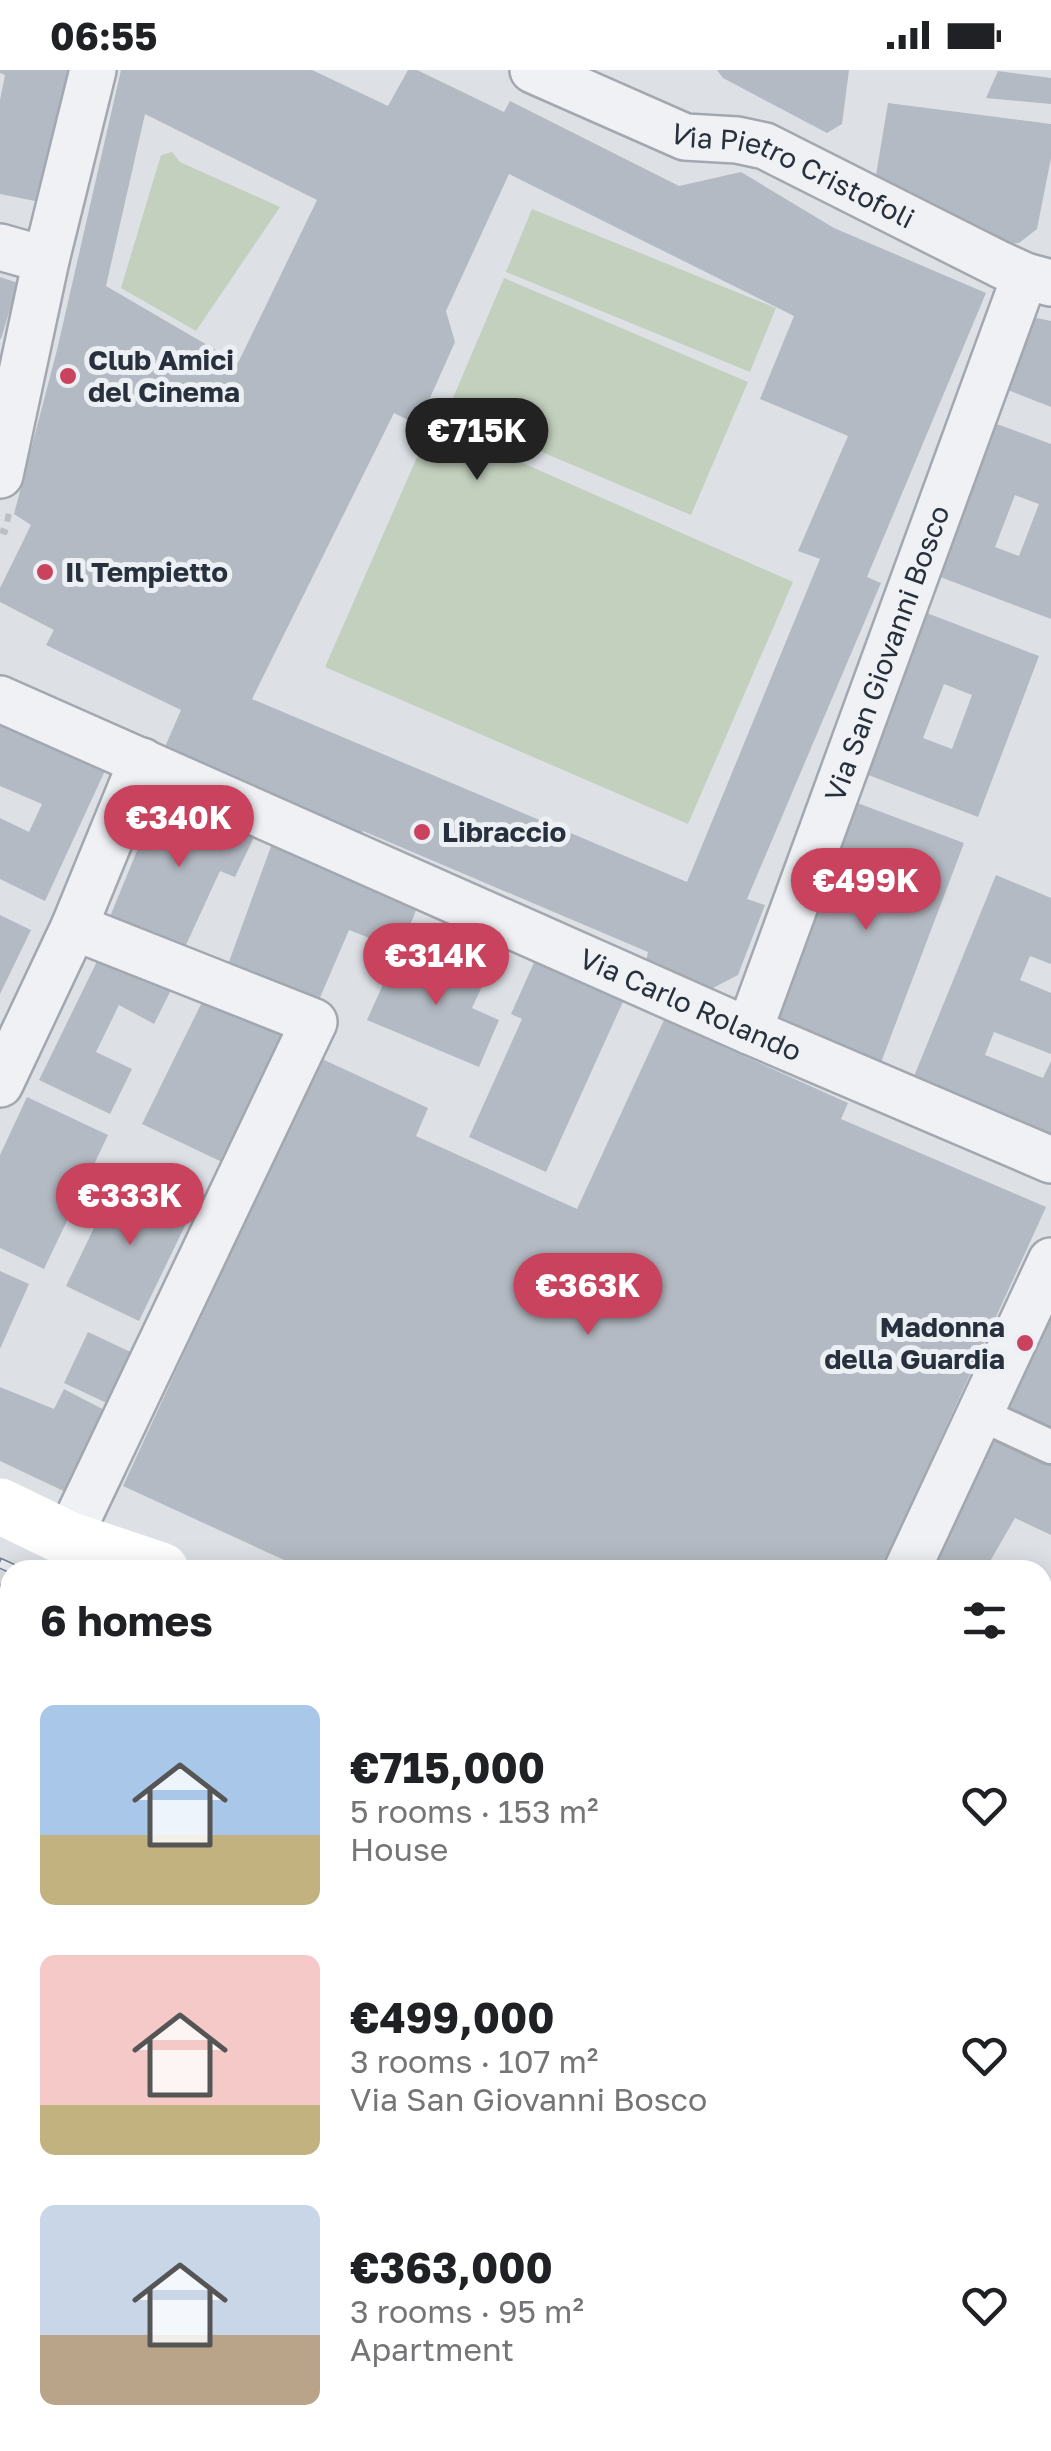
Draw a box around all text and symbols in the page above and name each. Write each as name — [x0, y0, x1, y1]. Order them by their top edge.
text: 06:55 — [50, 13, 157, 58]
street label: Via Pietro Cristofoli — [666, 116, 920, 235]
place label: Club Amici del Cinema — [88, 343, 240, 408]
marker: Club Amici del Cinema — [57, 365, 79, 387]
pin: €715K — [407, 398, 547, 483]
text: €715K — [427, 411, 527, 449]
street label: Via San Giovanni Bosco — [817, 501, 956, 806]
place label: Il Tempietto — [65, 555, 228, 588]
marker: Il Tempietto — [34, 561, 56, 583]
pin: €340K — [109, 785, 249, 870]
text: €340K — [126, 798, 232, 836]
place label: Libraccio — [442, 815, 566, 848]
marker: Libraccio — [411, 821, 433, 843]
pin: €499K — [796, 848, 936, 933]
text: €499K — [813, 861, 919, 899]
pin: €314K — [366, 923, 506, 1008]
text: €314K — [385, 936, 487, 974]
street label: Via Carlo Rolando — [574, 941, 806, 1067]
pin: €333K — [60, 1163, 200, 1248]
text: €333K — [78, 1176, 182, 1214]
pin: €363K — [518, 1253, 658, 1338]
text: €363K — [535, 1266, 641, 1304]
place label: Madonna della Guardia — [824, 1310, 1005, 1375]
marker: Madonna della Guardia — [1014, 1332, 1036, 1354]
icon: filters — [957, 1593, 1012, 1648]
text: 6 homes — [40, 1595, 213, 1645]
text: €715,000 — [350, 1742, 545, 1792]
icon: home — [120, 1745, 240, 1865]
icon: heart — [957, 1778, 1012, 1833]
text: 5 rooms · 153 m² — [350, 1792, 599, 1830]
text: House — [350, 1830, 448, 1868]
text: €499,000 — [350, 1992, 555, 2042]
icon: home — [120, 1995, 240, 2115]
icon: heart — [957, 2028, 1012, 2083]
text: 3 rooms · 107 m² — [350, 2042, 598, 2080]
text: Via San Giovanni Bosco — [350, 2080, 707, 2118]
text: €363,000 — [350, 2242, 553, 2292]
icon: home — [120, 2245, 240, 2365]
icon: heart — [957, 2278, 1012, 2333]
text: 3 rooms · 95 m² — [350, 2292, 584, 2330]
text: Apartment — [350, 2330, 514, 2368]

